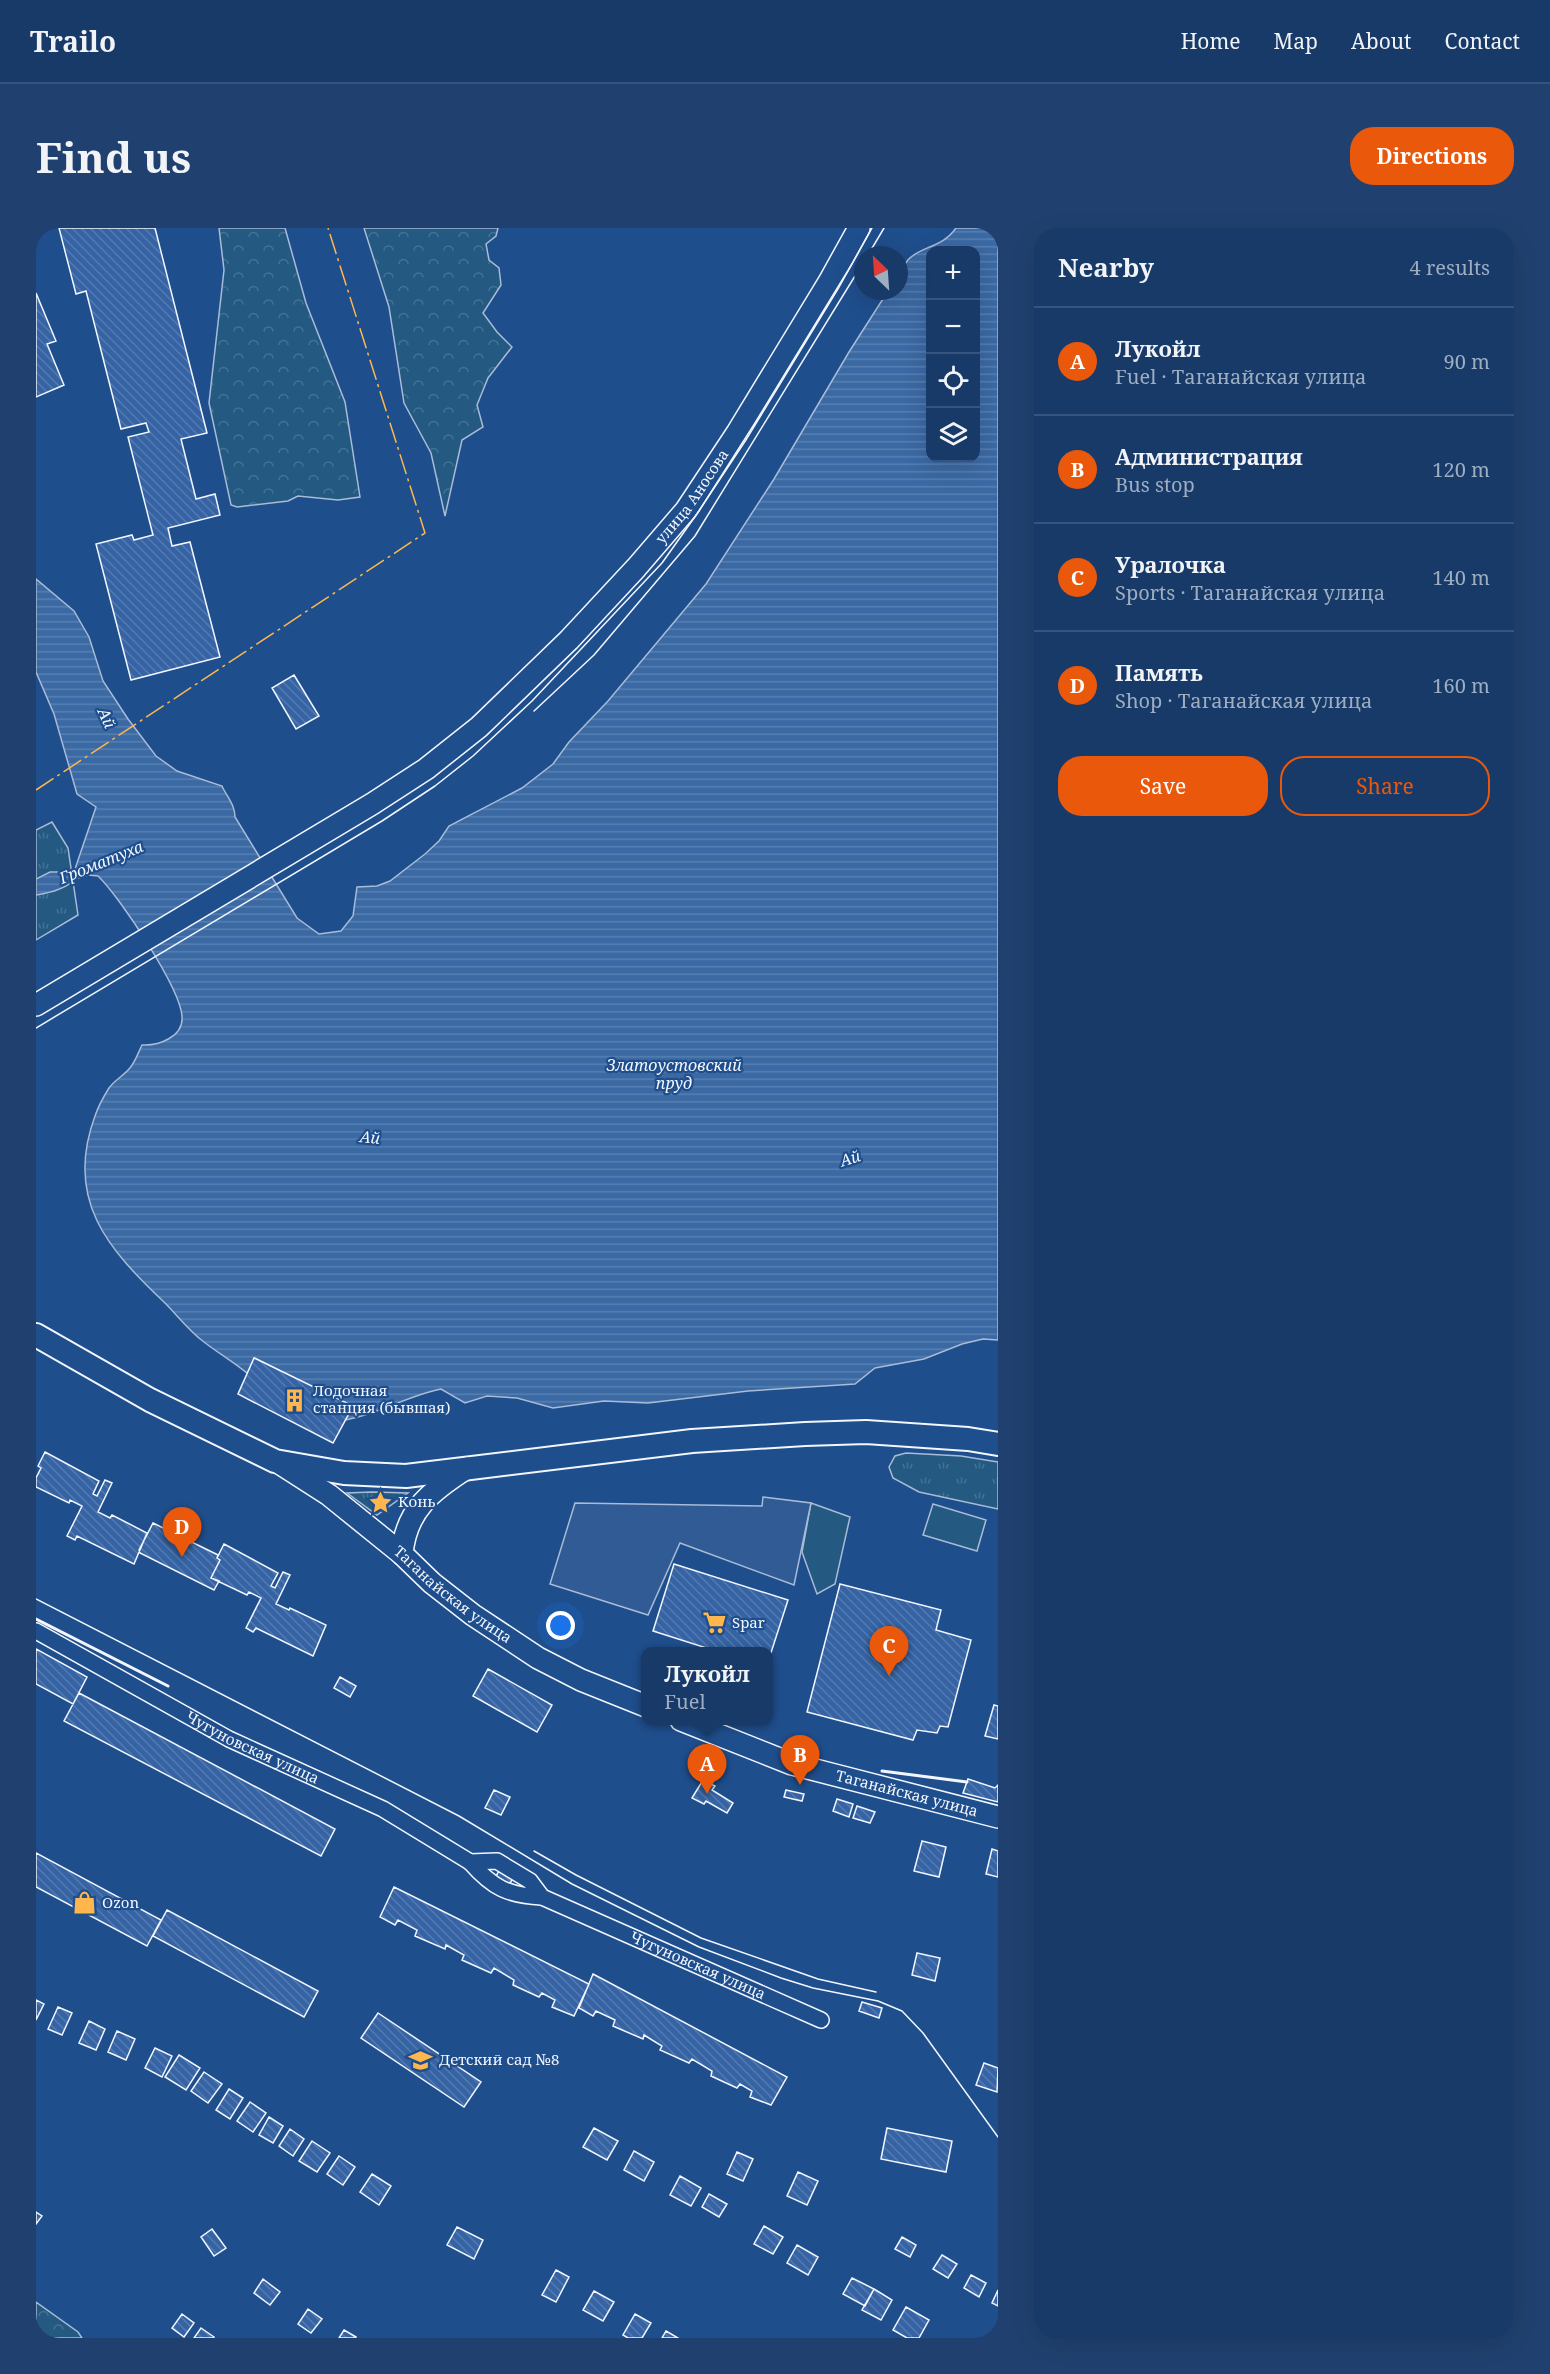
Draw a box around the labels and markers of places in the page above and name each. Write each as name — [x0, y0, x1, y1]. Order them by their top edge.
place label: Лодочная станция (бывшая) — [313, 1380, 450, 1417]
building icon: Лодочная станция (бывшая) — [282, 1387, 308, 1413]
place icon: Конь — [367, 1489, 393, 1515]
place label: Конь — [398, 1491, 435, 1511]
pin: D — [162, 1508, 202, 1557]
supermarket icon: Spar — [701, 1610, 727, 1636]
place label: Spar — [732, 1612, 765, 1632]
pin: C — [870, 1626, 908, 1676]
pin: B — [780, 1736, 819, 1785]
pin: A — [688, 1744, 726, 1794]
shop icon: Ozon — [71, 1890, 97, 1916]
place label: Ozon — [102, 1892, 139, 1912]
school or university icon: Детский сад №8 — [408, 2047, 434, 2073]
place label: Детский сад №8 — [439, 2049, 559, 2069]

